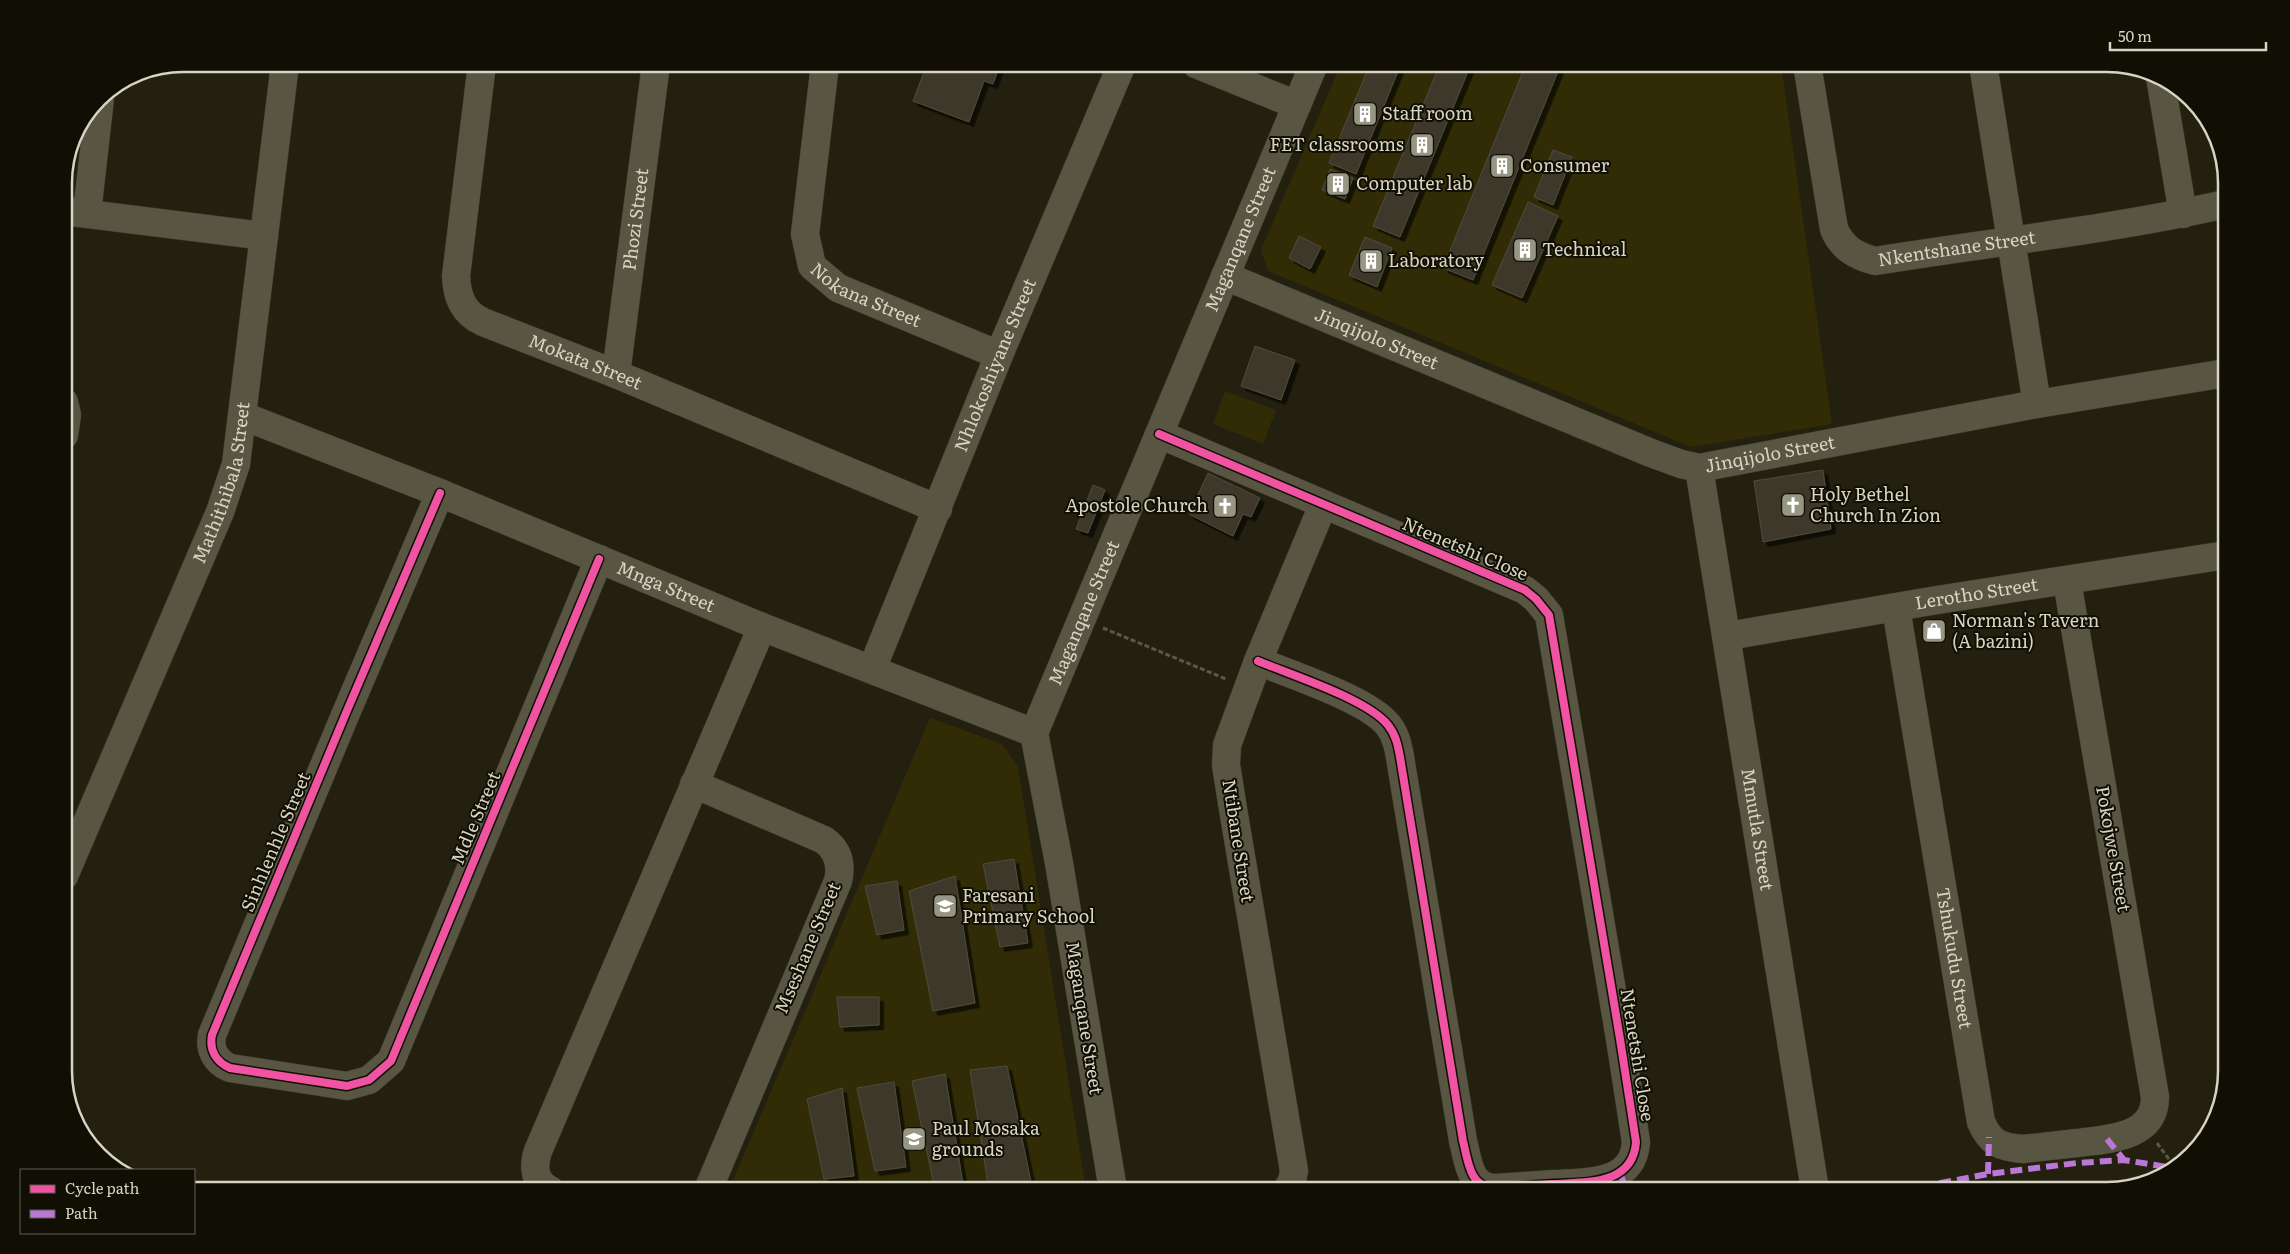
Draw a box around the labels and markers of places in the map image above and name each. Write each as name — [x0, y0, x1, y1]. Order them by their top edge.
place label: Staff room — [1382, 99, 1473, 126]
building icon: Staff room — [1352, 101, 1378, 127]
place label: FET classrooms — [1270, 130, 1404, 157]
building icon: FET classrooms — [1409, 132, 1435, 158]
place label: Consumer — [1520, 151, 1610, 178]
building icon: Consumer — [1489, 153, 1515, 179]
place label: Computer lab — [1356, 169, 1473, 196]
building icon: Computer lab — [1325, 171, 1351, 197]
place label: Technical — [1542, 235, 1627, 262]
building icon: Technical — [1512, 237, 1538, 263]
place label: Laboratory — [1388, 246, 1485, 273]
building icon: Laboratory — [1358, 248, 1384, 274]
place label: Holy Bethel Church In Zion — [1810, 480, 1941, 528]
place label: Apostole Church — [1065, 491, 1208, 518]
church icon: Holy Bethel Church In Zion — [1780, 492, 1806, 518]
church icon: Apostole Church — [1212, 493, 1238, 519]
place label: Norman's Tavern (A bazini) — [1952, 606, 2100, 654]
shop icon: Norman's Tavern (A bazini) — [1921, 618, 1947, 644]
place label: Faresani Primary School — [962, 881, 1095, 929]
school or university icon: Faresani Primary School — [932, 893, 958, 919]
place label: Paul Mosaka grounds — [932, 1114, 1040, 1162]
school or university icon: Paul Mosaka grounds — [901, 1126, 927, 1152]

